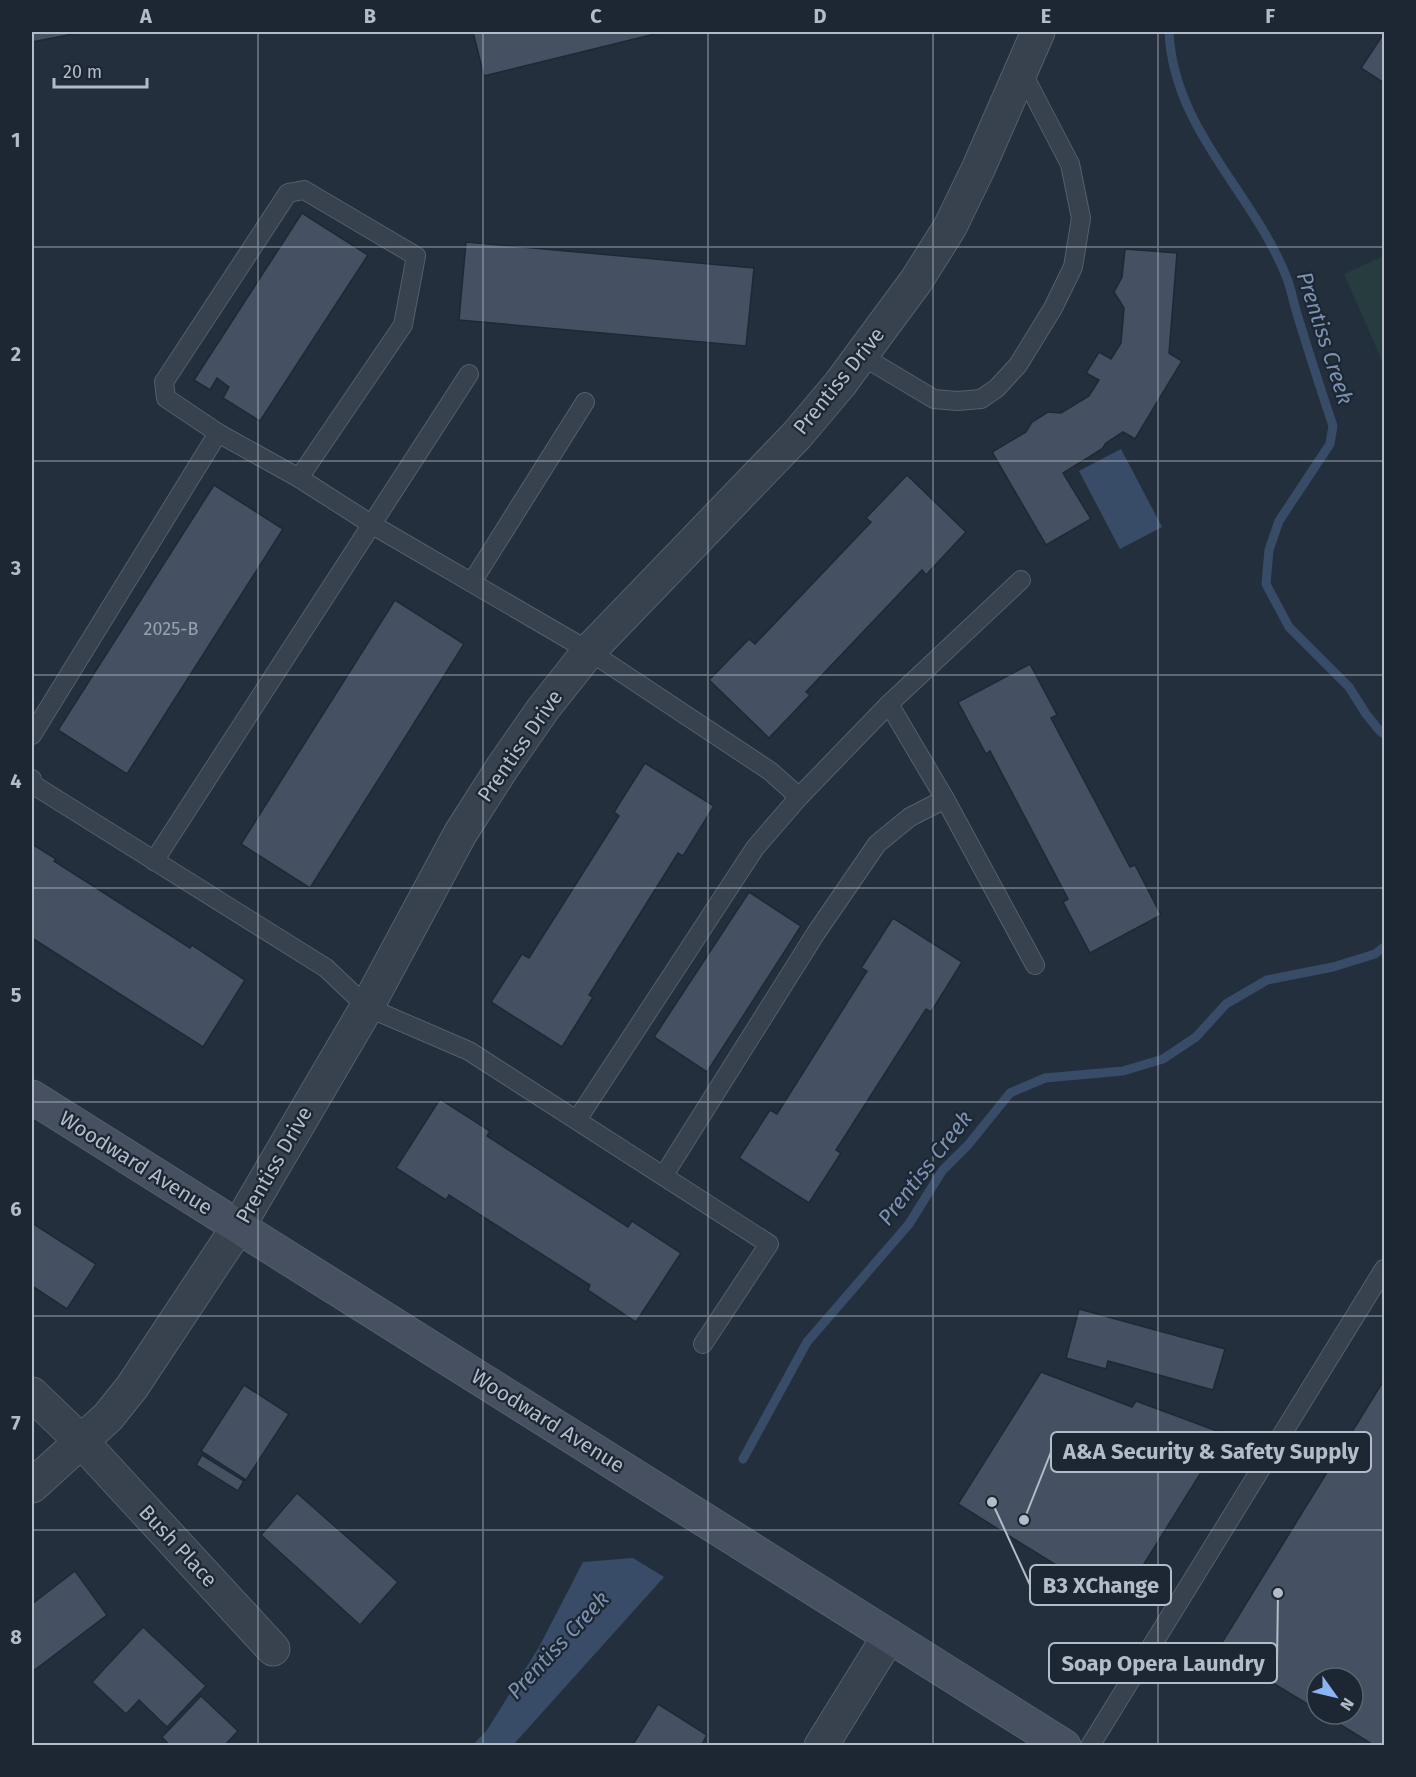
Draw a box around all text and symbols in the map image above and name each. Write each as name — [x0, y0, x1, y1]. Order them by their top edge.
text: A — [139, 4, 153, 28]
text: B — [364, 4, 376, 28]
text: C — [590, 4, 602, 28]
text: D — [813, 4, 827, 28]
text: E — [1041, 4, 1051, 28]
text: F — [1265, 4, 1275, 28]
scale bar — [54, 51, 147, 89]
text: 20 m — [63, 61, 102, 83]
text: 1 — [11, 128, 21, 152]
water label: Prentiss Creek — [1291, 268, 1359, 408]
street label: Prentiss Drive — [788, 322, 890, 440]
text: 2 — [11, 342, 21, 366]
text: 3 — [10, 556, 21, 580]
house number: 2025-B — [144, 618, 198, 640]
street label: Prentiss Drive — [472, 685, 568, 807]
text: 4 — [10, 769, 22, 793]
text: 5 — [11, 983, 22, 1007]
street label: Prentiss Drive — [230, 1102, 318, 1228]
street label: Woodward Avenue — [55, 1105, 217, 1221]
water label: Prentiss Creek — [872, 1105, 978, 1231]
text: 6 — [10, 1197, 22, 1221]
street label: Woodward Avenue — [467, 1363, 629, 1479]
text: 7 — [11, 1411, 21, 1435]
callout: A&A Security & Safety Supply — [1051, 1432, 1371, 1472]
text: A&A Security & Safety Supply — [1062, 1438, 1360, 1465]
street label: Bush Place — [133, 1499, 223, 1593]
callout: B3 XChange — [1030, 1565, 1171, 1605]
text: B3 XChange — [1043, 1572, 1159, 1599]
water label: Prentiss Creek — [501, 1585, 615, 1705]
text: 8 — [10, 1625, 22, 1649]
callout: Soap Opera Laundry — [1049, 1643, 1277, 1683]
text: Soap Opera Laundry — [1061, 1650, 1265, 1677]
north arrow — [1305, 1666, 1365, 1726]
text: N — [1336, 1694, 1358, 1714]

